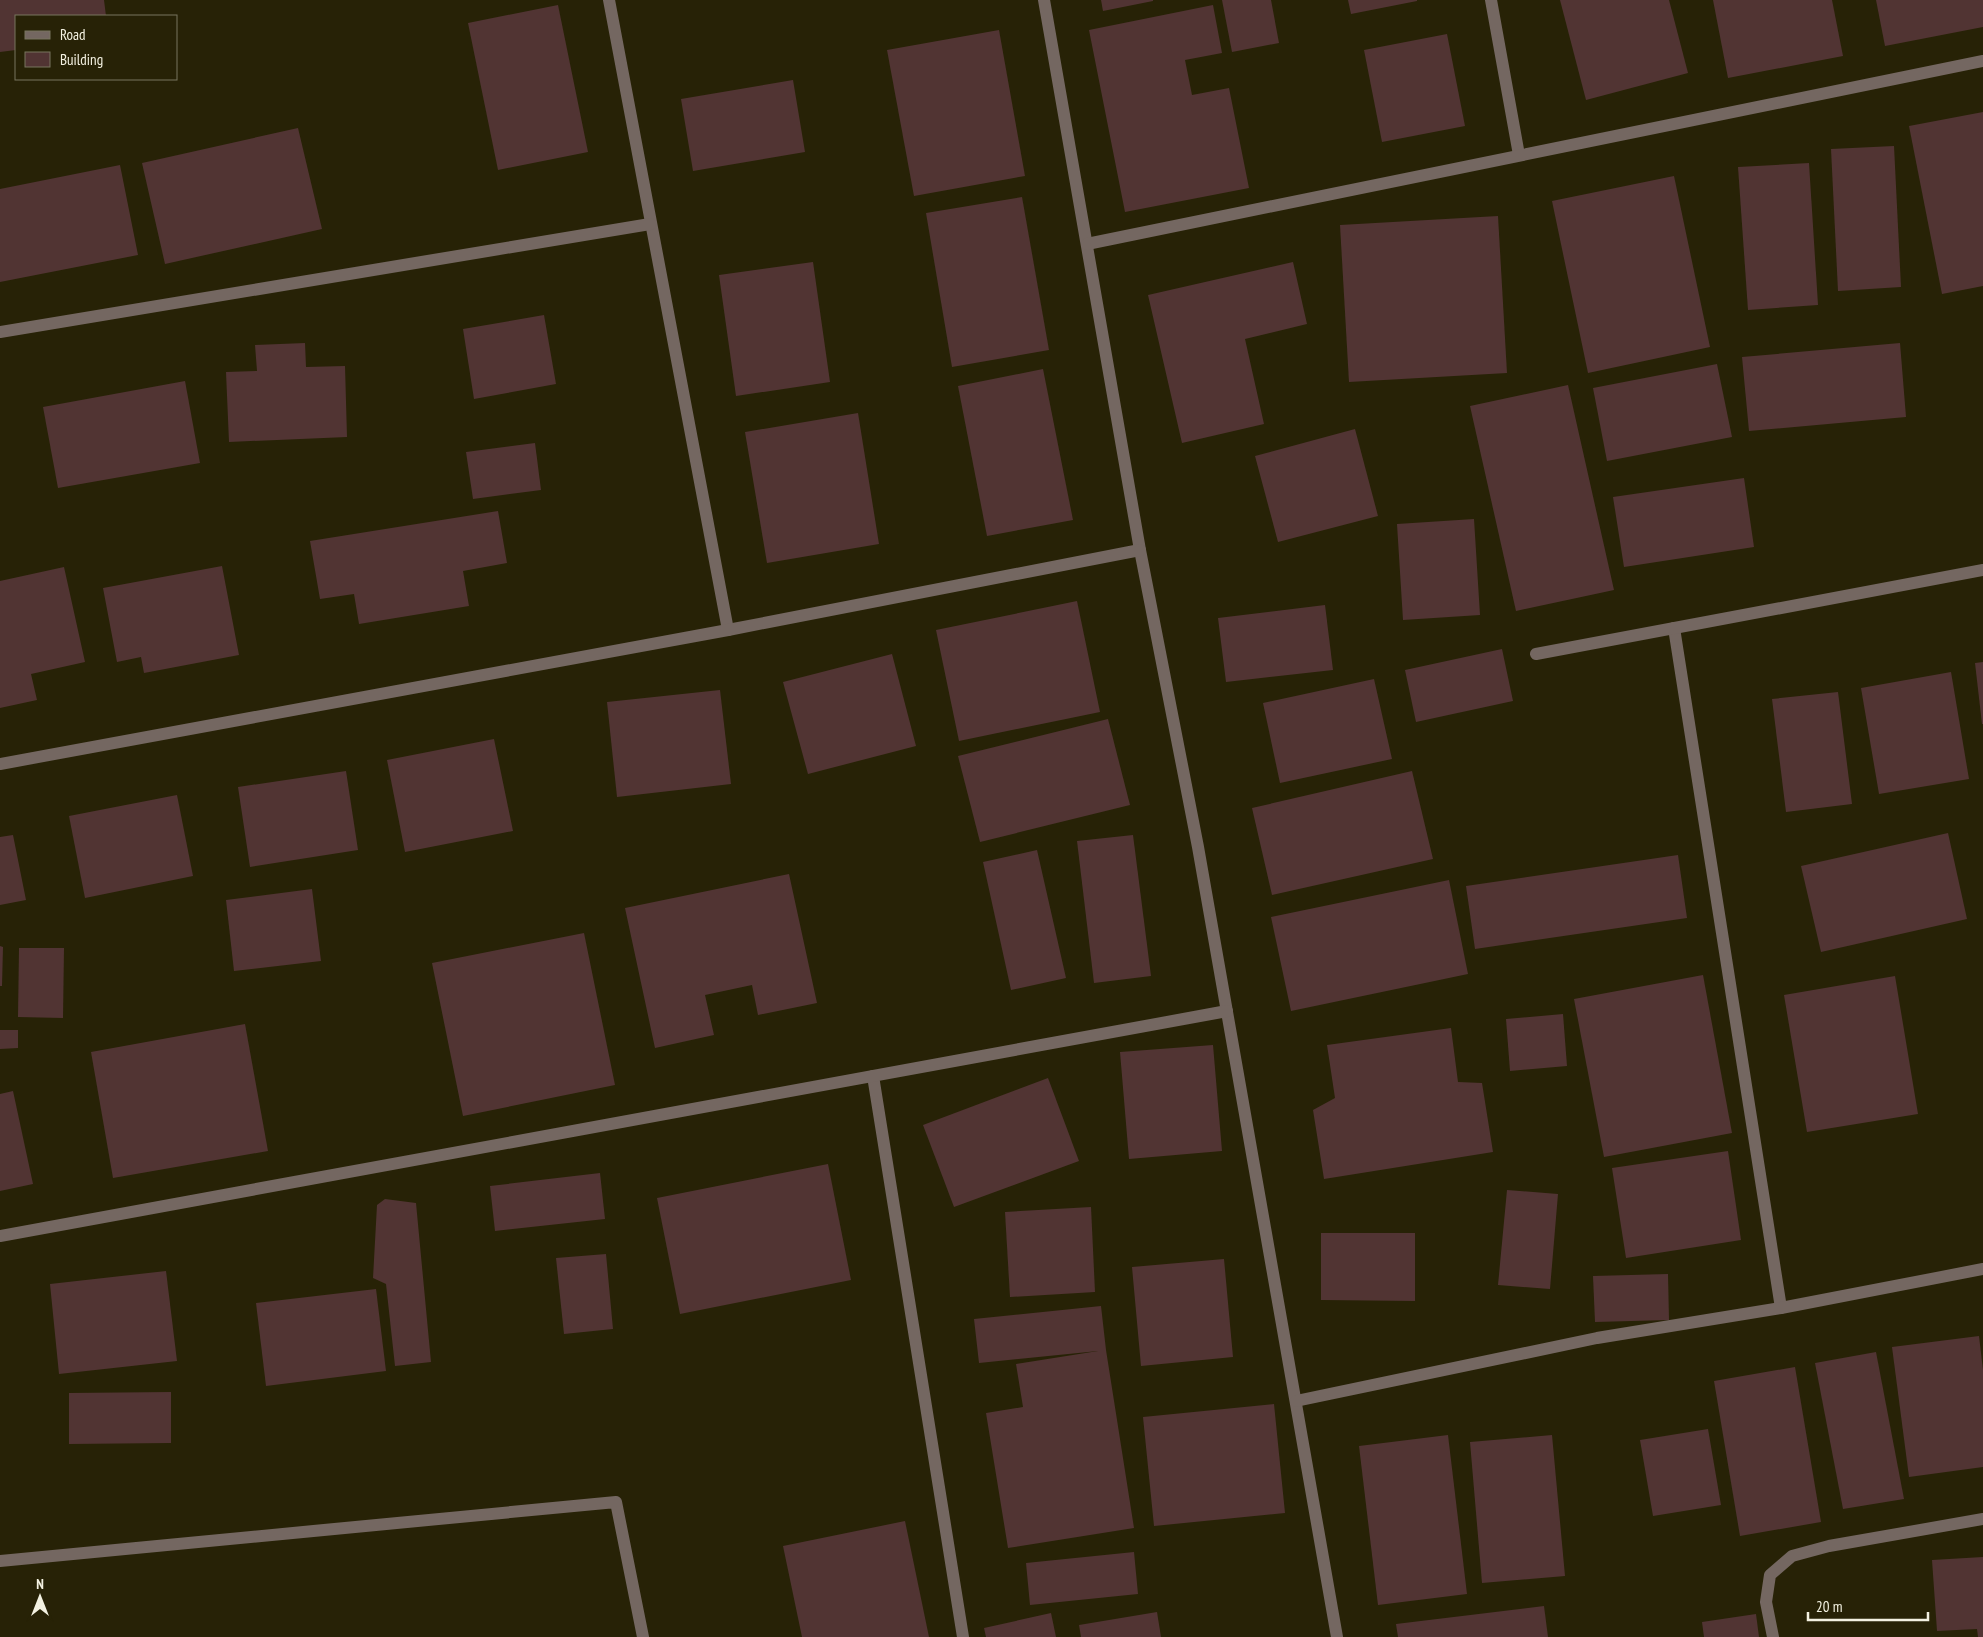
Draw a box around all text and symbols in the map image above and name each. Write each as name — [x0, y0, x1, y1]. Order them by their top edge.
legend — [15, 15, 178, 80]
text: Road — [60, 25, 86, 44]
text: Building — [60, 50, 103, 69]
north arrow — [15, 1572, 65, 1622]
text: N — [36, 1575, 44, 1593]
scale bar — [1808, 1590, 1928, 1622]
text: 20 m — [1816, 1597, 1842, 1616]

